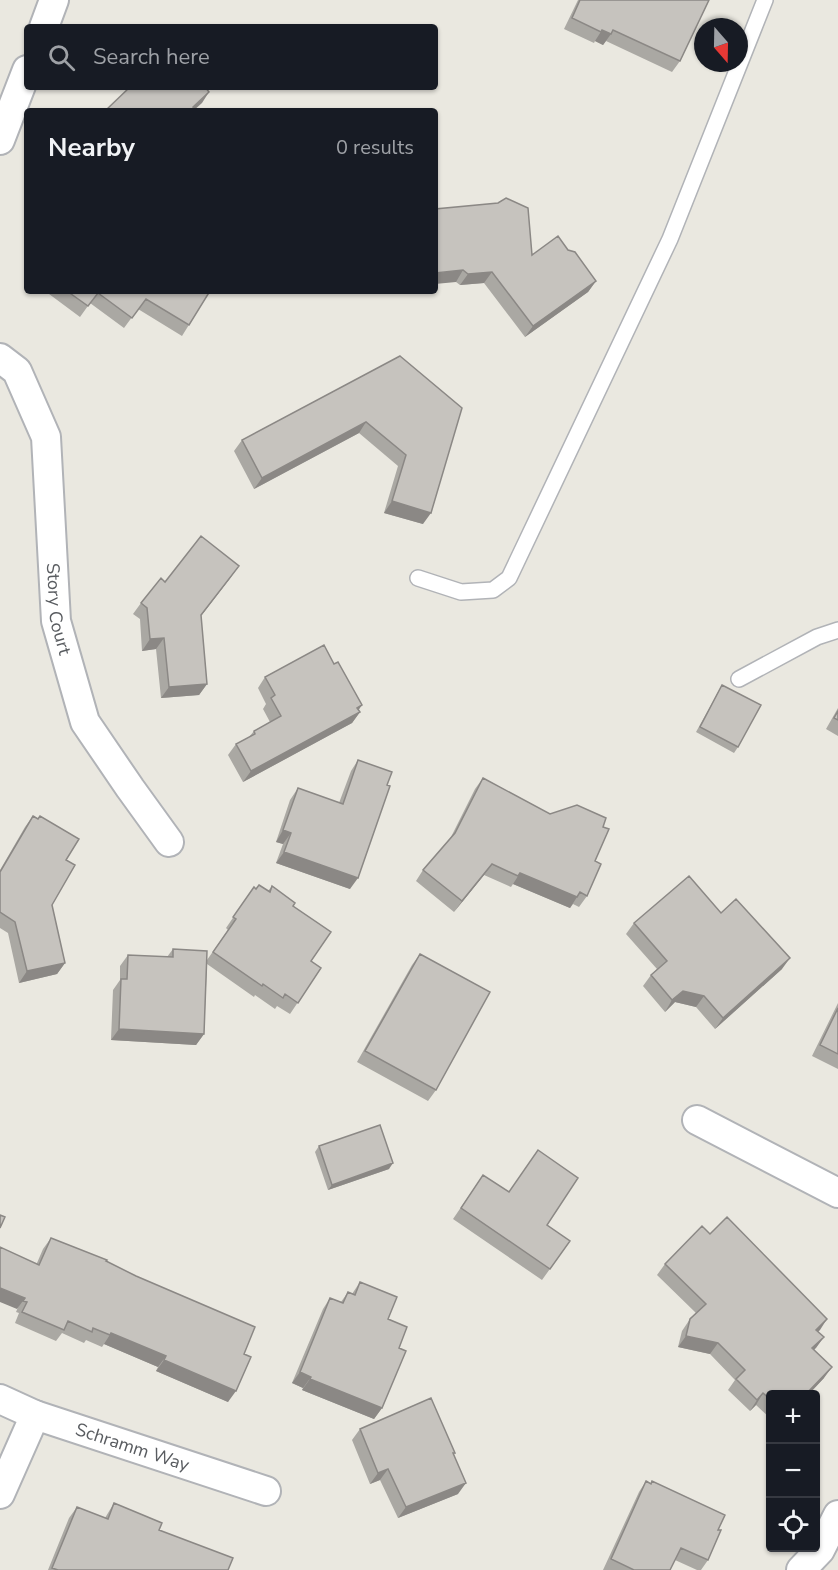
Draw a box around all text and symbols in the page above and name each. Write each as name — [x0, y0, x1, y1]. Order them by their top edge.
north arrow — [694, 18, 748, 72]
search box — [24, 24, 438, 90]
icon: search — [45, 41, 78, 74]
text: Search here — [93, 42, 210, 72]
text: Nearby — [48, 130, 135, 165]
text: 0 results — [336, 134, 414, 161]
street label: Story Court — [41, 562, 77, 658]
map controls — [766, 1390, 820, 1552]
button: + — [766, 1390, 820, 1444]
street label: Schramm Way — [72, 1417, 193, 1477]
button: − — [766, 1444, 820, 1498]
button: locate — [766, 1498, 820, 1552]

